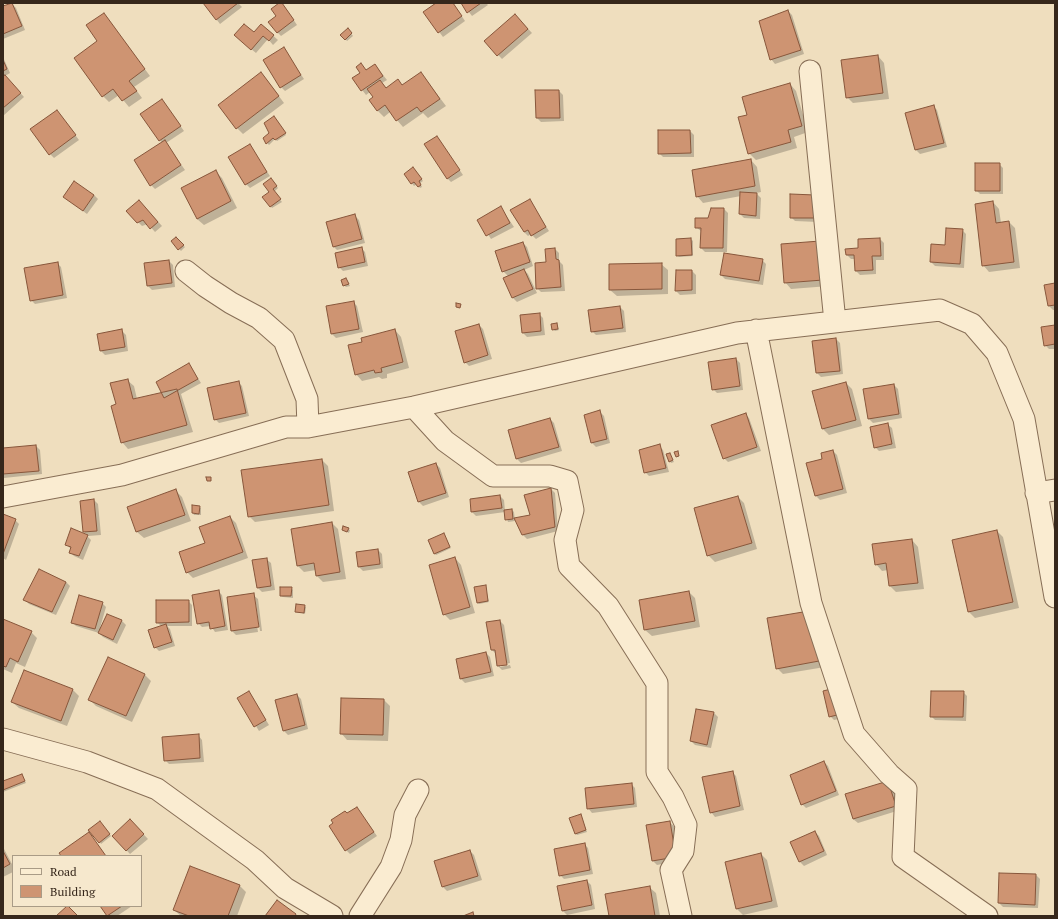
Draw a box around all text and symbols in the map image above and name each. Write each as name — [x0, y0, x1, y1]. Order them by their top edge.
legend — [12, 855, 142, 907]
text: Road — [50, 864, 77, 879]
text: Building — [50, 884, 95, 899]

